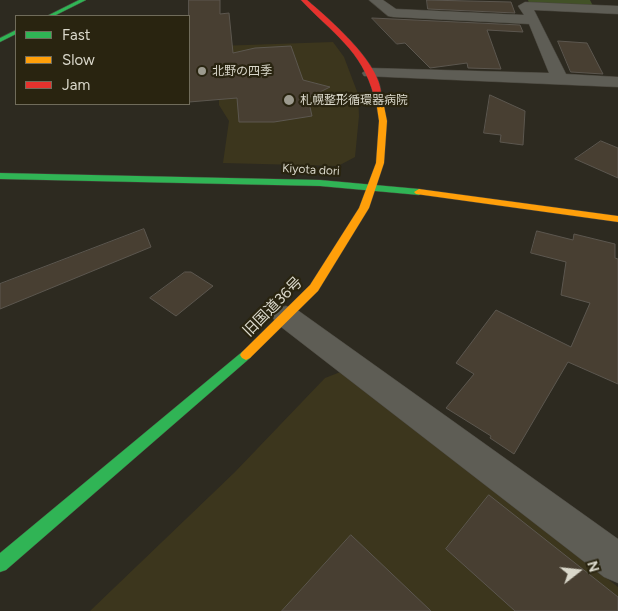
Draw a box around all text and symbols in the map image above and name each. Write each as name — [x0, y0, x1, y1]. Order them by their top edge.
legend — [15, 15, 190, 105]
text: Fast — [62, 26, 90, 44]
text: Slow — [62, 51, 95, 69]
place label: 北野の四季 — [212, 64, 272, 78]
marker: 北野の四季 — [196, 65, 208, 77]
text: Jam — [62, 76, 90, 94]
marker: 札幌整形循環器病院 — [282, 93, 296, 107]
place label: 札幌整形循環器病院 — [300, 93, 408, 107]
street label: Kiyota dori — [282, 161, 340, 179]
street label: 旧国道36号 — [240, 274, 306, 340]
north arrow — [553, 546, 603, 596]
text: N — [583, 559, 603, 574]

